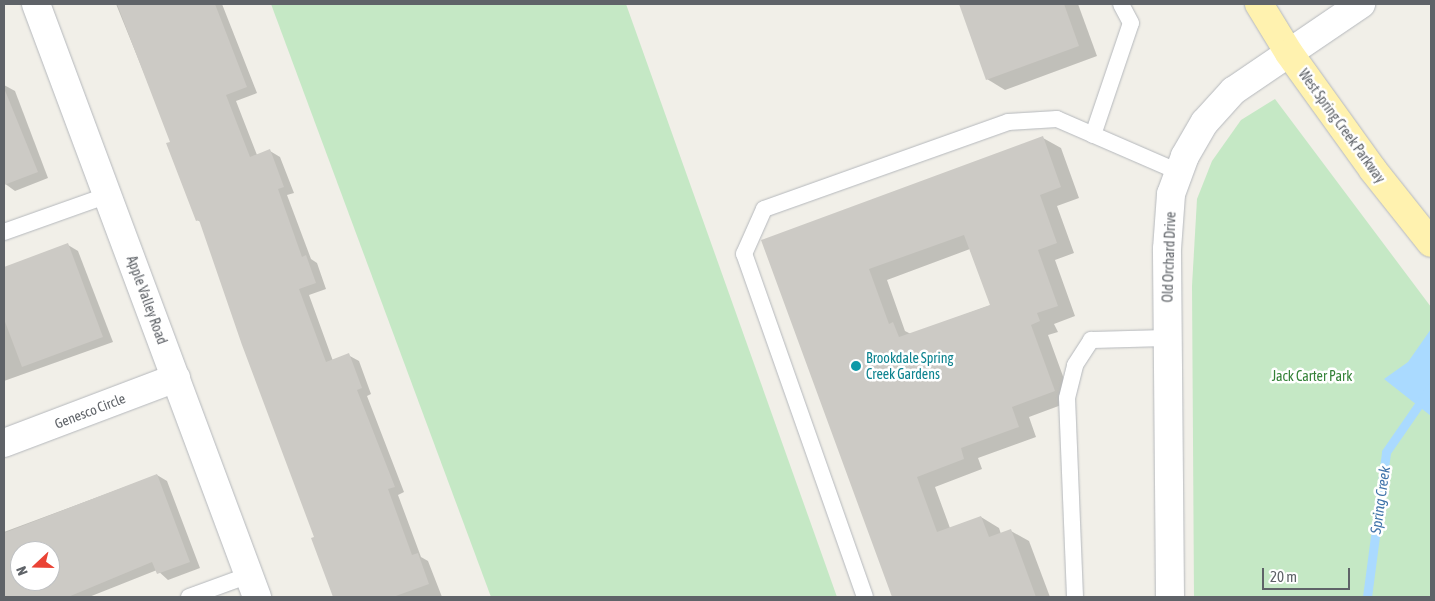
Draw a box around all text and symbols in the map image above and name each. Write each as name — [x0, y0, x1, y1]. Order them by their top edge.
street label: West Spring Creek Parkway — [1295, 66, 1389, 186]
street label: Old Orchard Drive — [1159, 211, 1179, 303]
street label: Apple Valley Road — [123, 254, 171, 346]
place label: Brookdale Spring Creek Gardens — [866, 350, 953, 382]
marker: Brookdale Spring Creek Gardens — [850, 360, 862, 372]
park label: Jack Carter Park — [1272, 368, 1352, 384]
street label: Genesco Circle — [52, 390, 128, 432]
water label: Spring Creek — [1366, 465, 1394, 535]
north arrow — [10, 541, 60, 591]
scale bar — [1265, 558, 1352, 590]
text: N — [13, 564, 31, 578]
text: 20 m — [1270, 568, 1297, 585]

